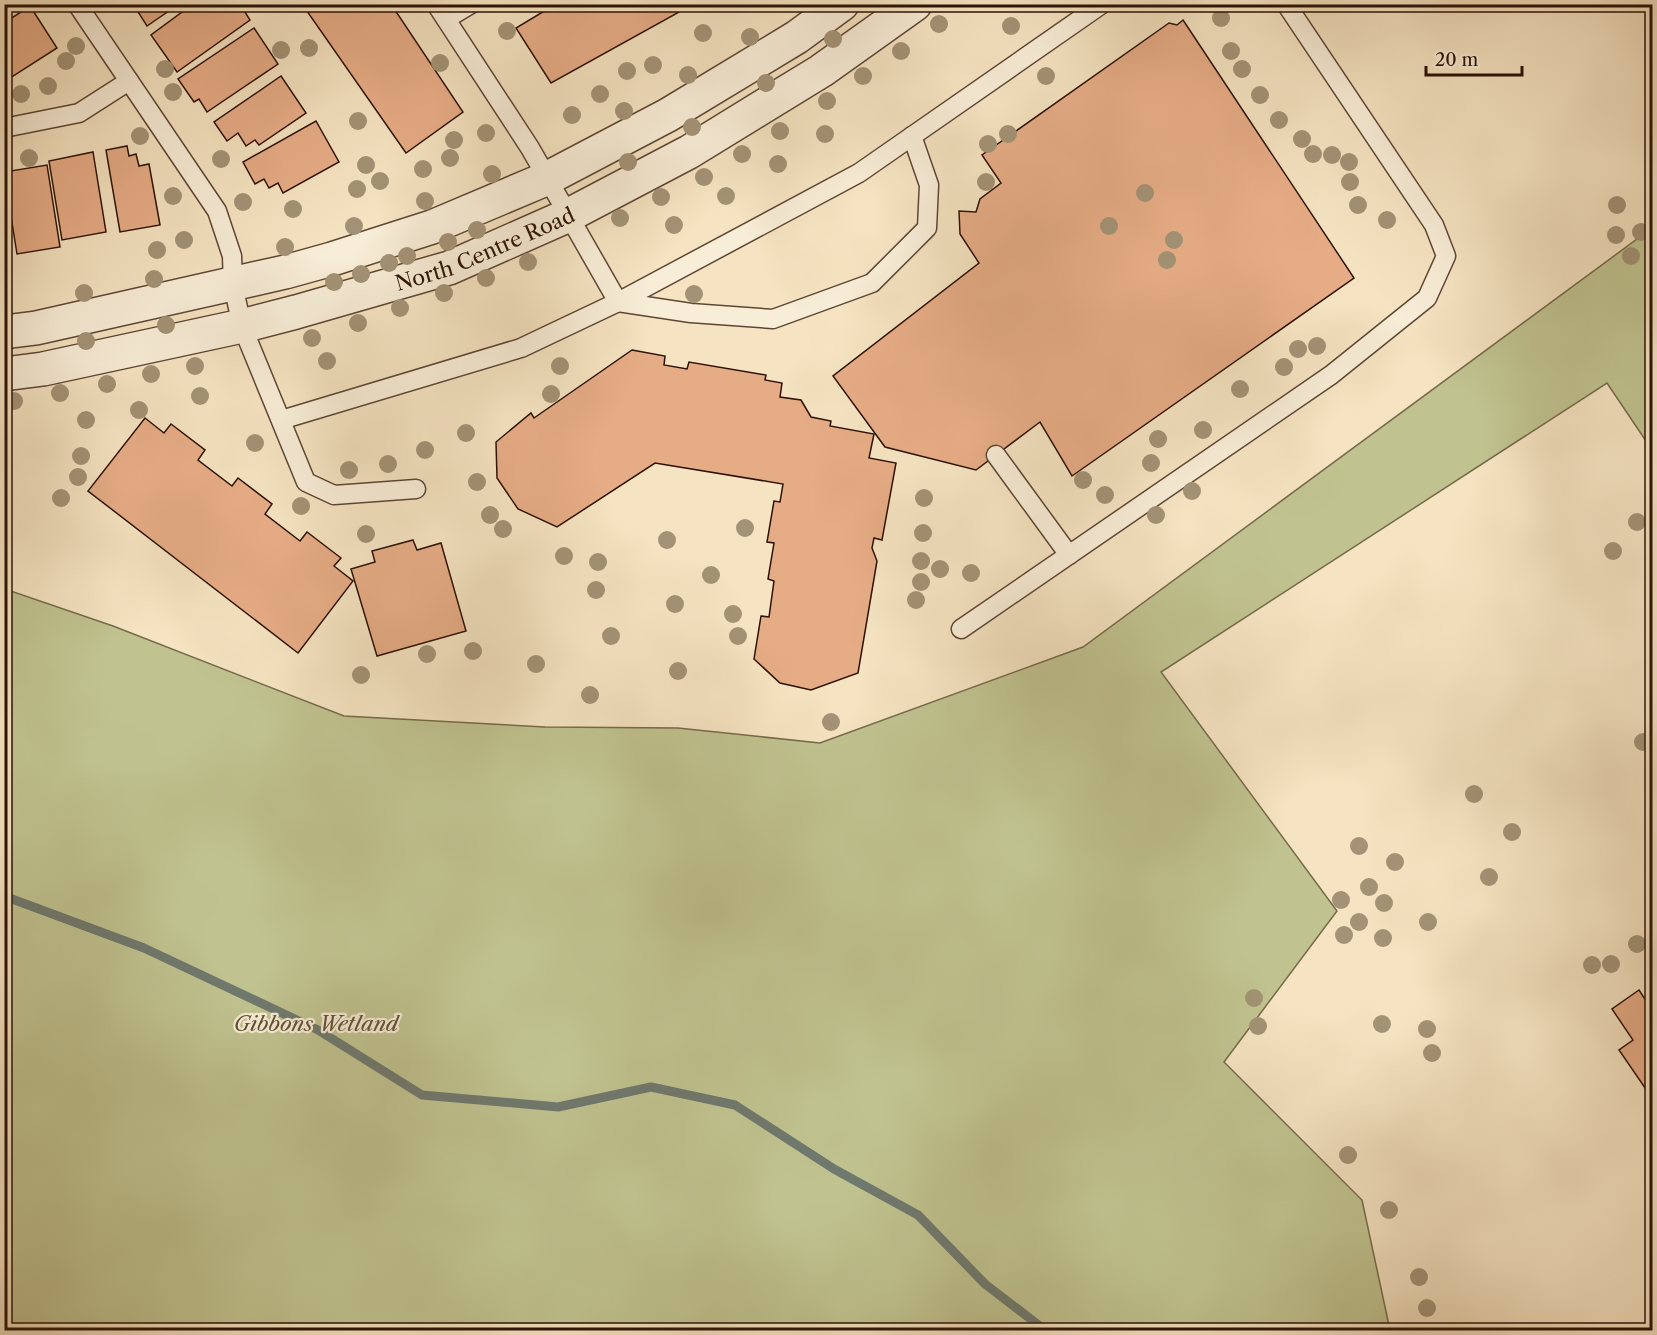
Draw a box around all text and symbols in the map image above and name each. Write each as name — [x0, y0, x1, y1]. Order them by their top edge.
scale bar — [1426, 39, 1522, 77]
text: 20 m — [1435, 49, 1479, 71]
street label: North Centre Road — [392, 202, 578, 295]
park label: Gibbons Wetland — [234, 1011, 401, 1036]

